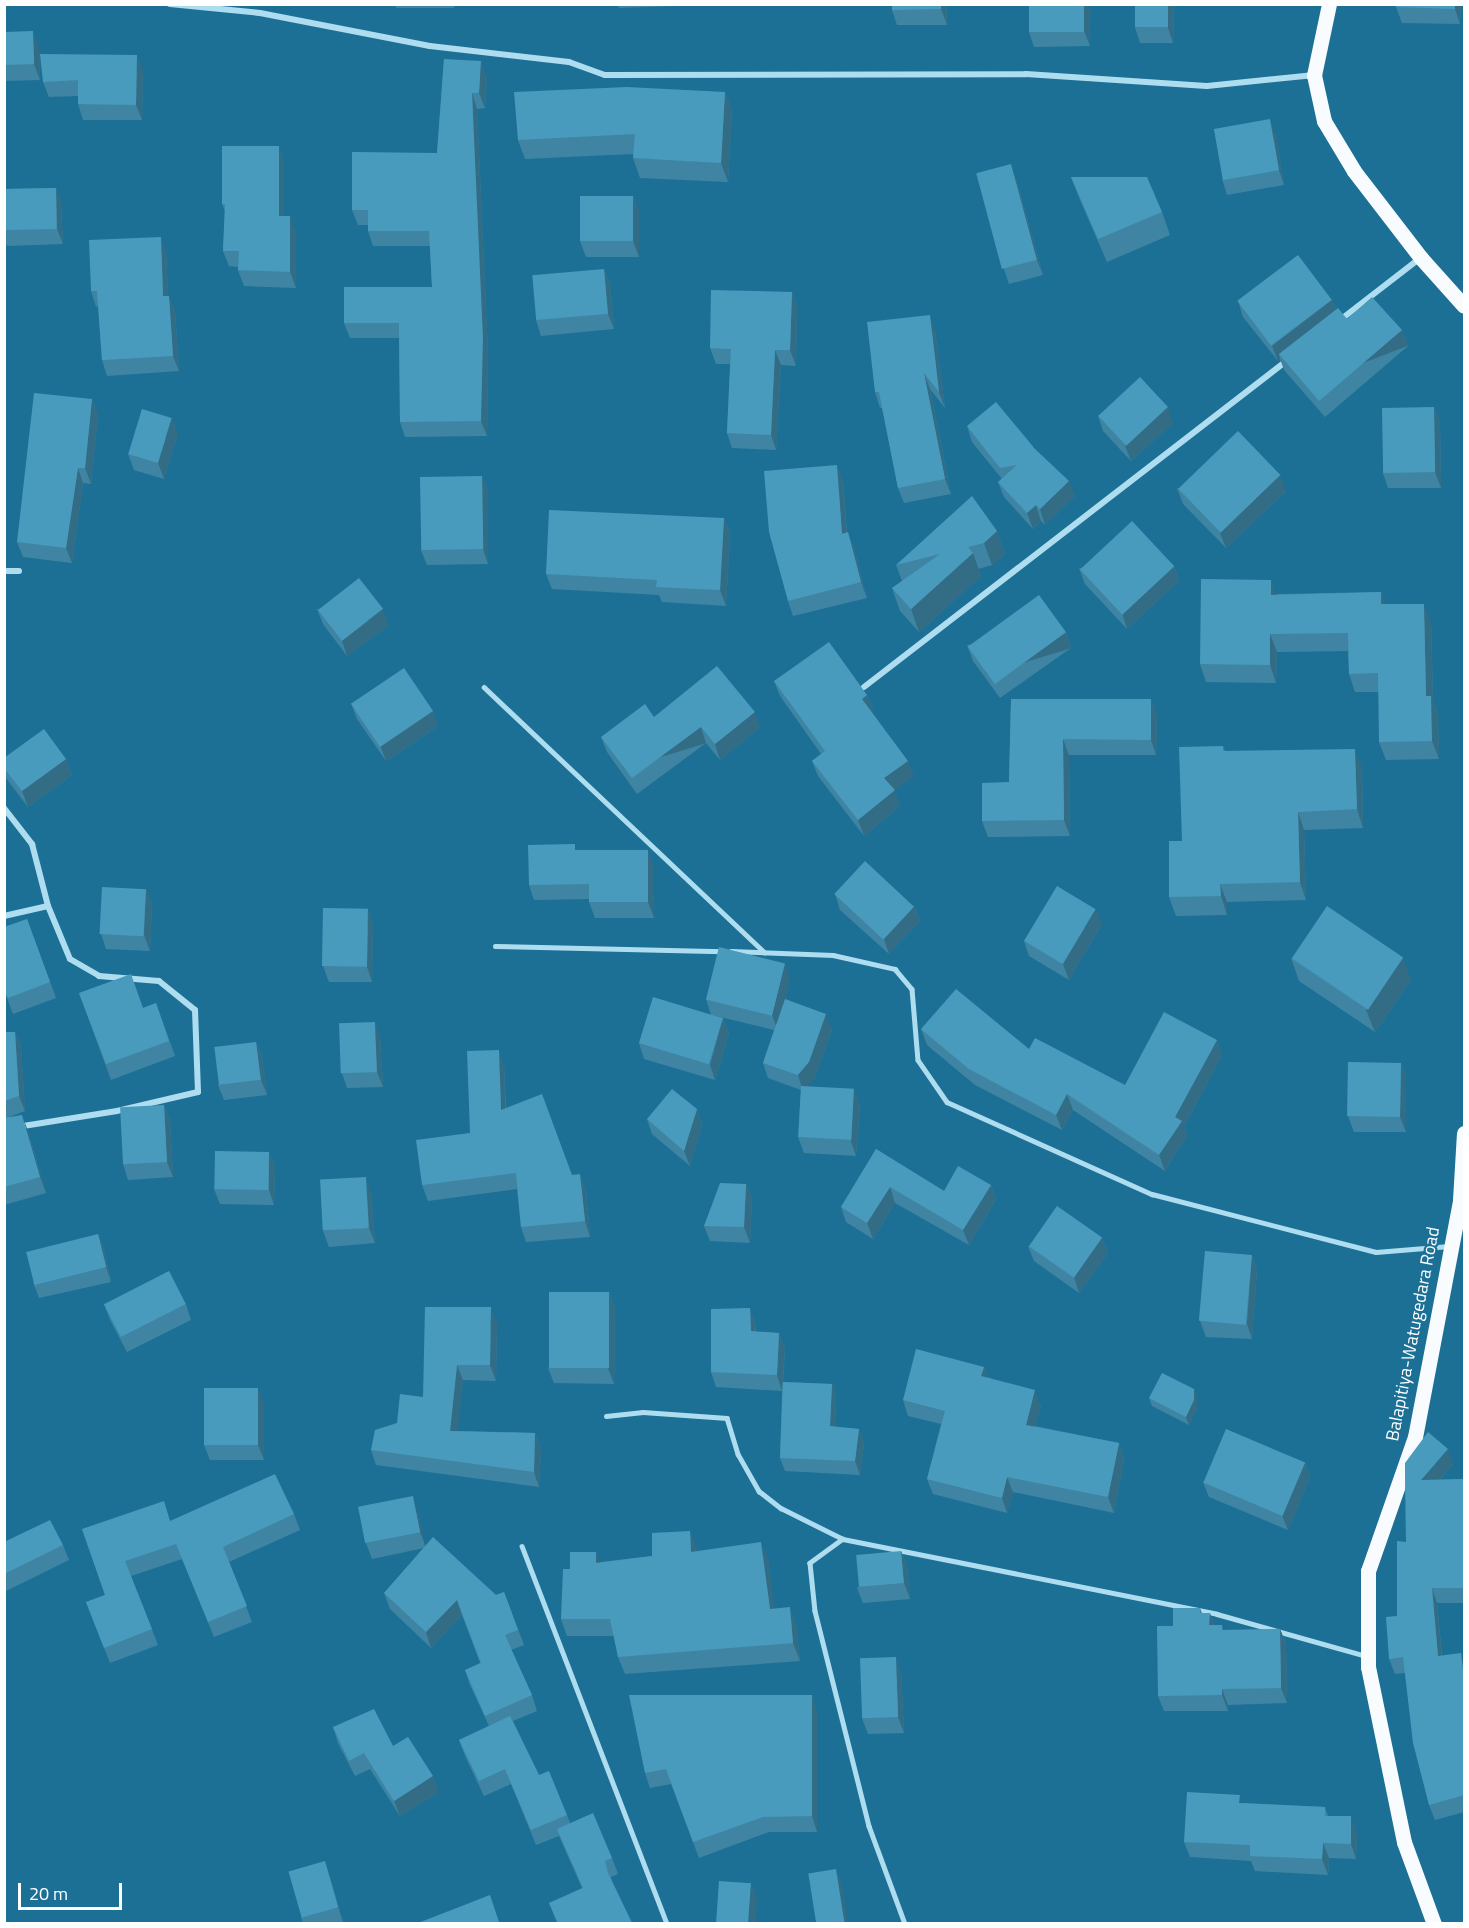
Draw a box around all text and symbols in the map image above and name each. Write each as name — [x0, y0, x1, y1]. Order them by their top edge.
street label: Balapitiya-Watugedara Road — [1382, 1225, 1444, 1443]
scale bar — [21, 1871, 124, 1909]
text: 20 m — [29, 1880, 68, 1907]

